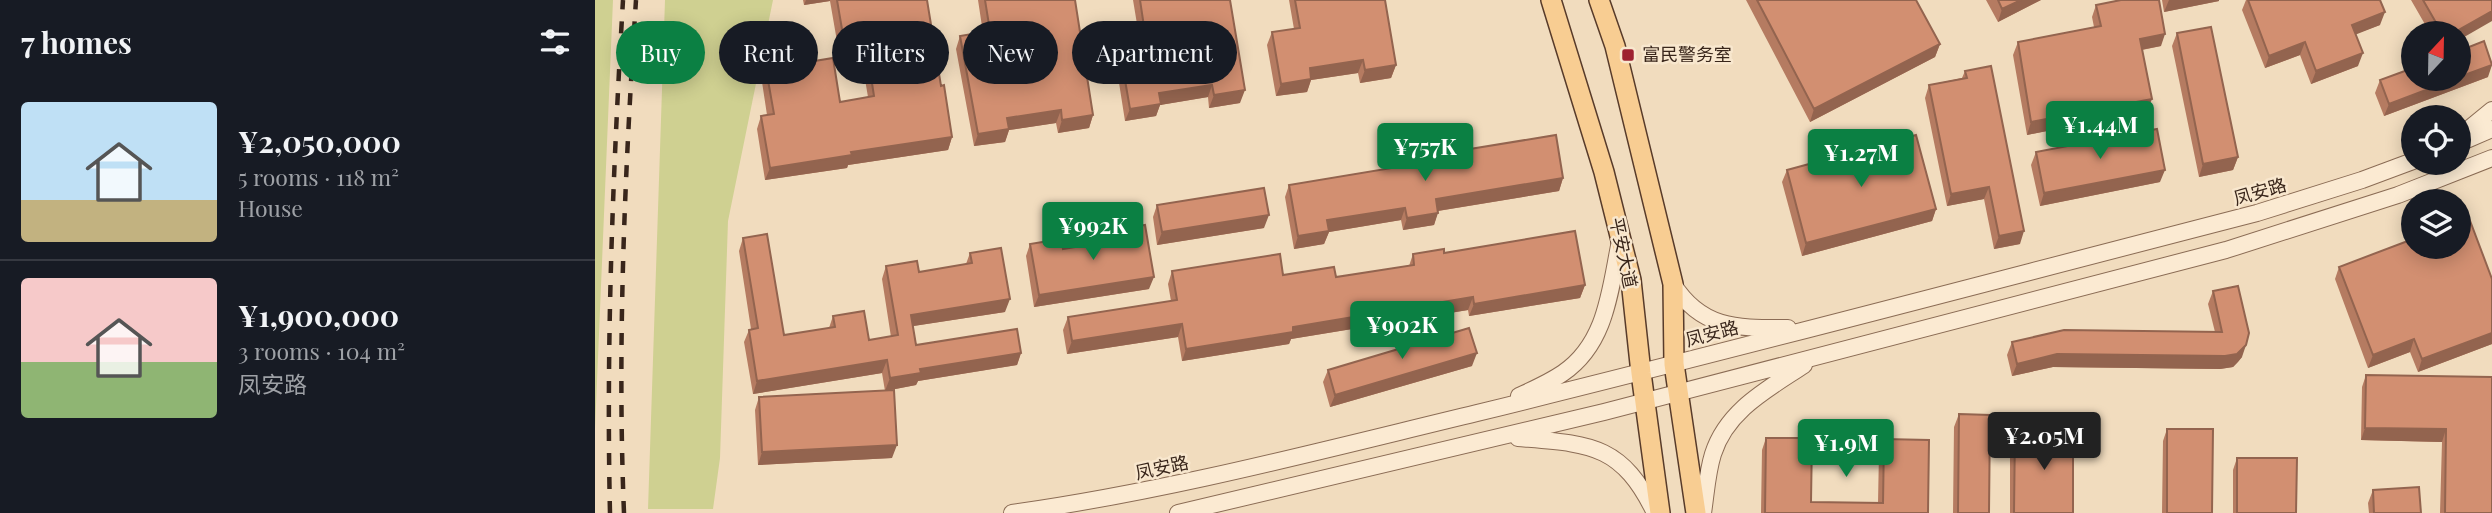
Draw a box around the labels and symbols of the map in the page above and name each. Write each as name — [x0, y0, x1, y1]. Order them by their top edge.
north arrow — [2401, 21, 2471, 91]
place label: 富民警务室 — [1642, 42, 1732, 66]
marker: 富民警务室 — [1620, 47, 1636, 63]
pin: ¥1.44M — [2043, 102, 2157, 161]
pin: ¥757K — [1376, 124, 1474, 183]
pin: ¥1.27M — [1804, 130, 1918, 189]
street label: 凤安路 — [2230, 172, 2289, 210]
pin: ¥992K — [1044, 202, 1142, 262]
street label: 平安大道 — [1605, 215, 1643, 291]
pin: ¥902K — [1353, 302, 1451, 361]
street label: 凤安路 — [1683, 314, 1741, 352]
pin: ¥2.05M — [1987, 412, 2101, 472]
pin: ¥1.9M — [1797, 420, 1895, 479]
street label: 凤安路 — [1133, 450, 1191, 484]

